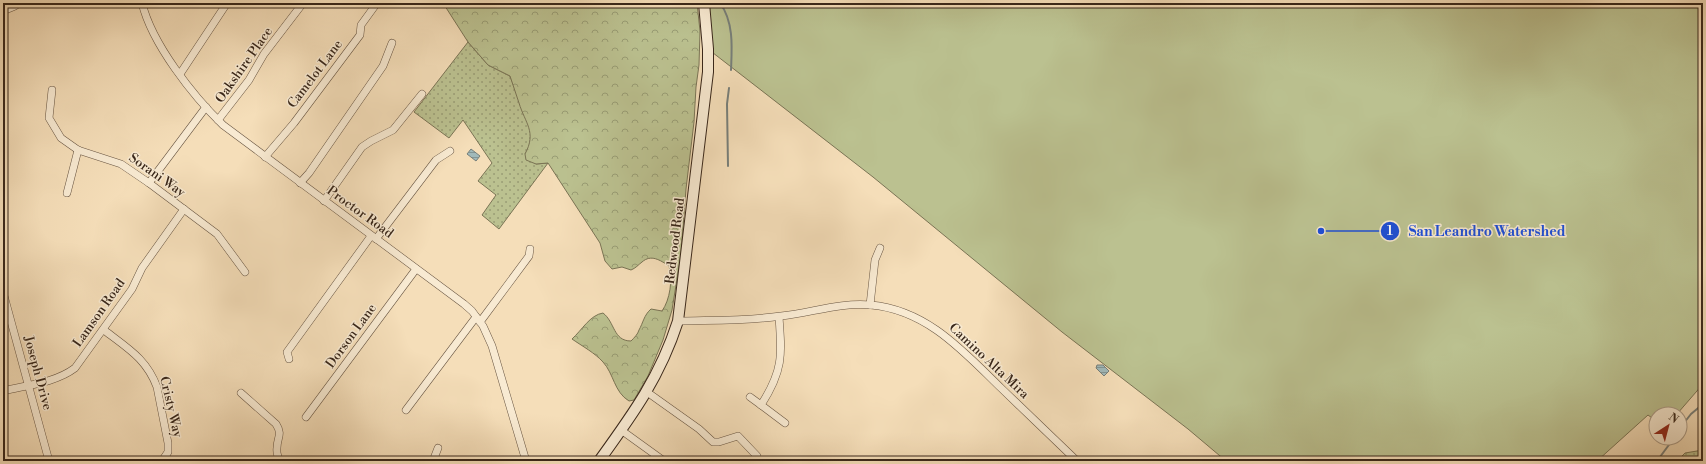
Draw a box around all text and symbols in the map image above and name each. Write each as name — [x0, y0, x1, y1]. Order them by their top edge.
street label: Oakshire Place — [212, 24, 276, 106]
street label: Camelot Lane — [284, 36, 346, 111]
street label: Sorani Way — [126, 150, 189, 201]
street label: Proctor Road — [324, 182, 397, 242]
street label: Redwood Road — [662, 196, 688, 285]
callout: San Leandro Watershed — [1380, 218, 1573, 244]
text: San Leandro Watershed — [1408, 223, 1566, 241]
text: 1 — [1387, 224, 1393, 239]
street label: Lamson Road — [69, 275, 129, 350]
street label: Dorson Lane — [322, 300, 380, 371]
street label: Camino Alta Mira — [946, 320, 1033, 402]
street label: Joseph Drive — [20, 333, 56, 412]
street label: Cristy Way — [156, 375, 186, 440]
north arrow — [1648, 406, 1688, 446]
text: N — [1666, 410, 1681, 427]

